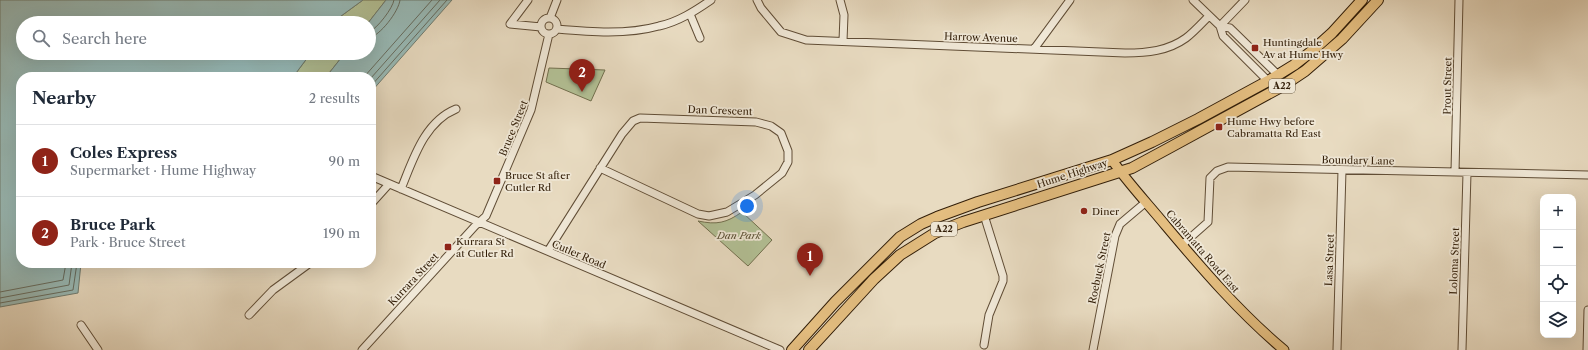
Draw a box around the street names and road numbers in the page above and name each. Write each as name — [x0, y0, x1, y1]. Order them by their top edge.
street label: Harrow Avenue — [944, 30, 1018, 45]
street label: Prout Street — [1440, 57, 1455, 115]
road number: A22 — [1269, 79, 1295, 93]
street label: Bruce Street — [496, 98, 531, 158]
street label: Dan Crescent — [687, 103, 753, 118]
street label: Boundary Lane — [1322, 153, 1395, 168]
street label: Hume Highway — [1035, 156, 1110, 191]
street label: Cabramatta Road East — [1163, 207, 1242, 296]
road number: A22 — [931, 222, 957, 236]
street label: Loloma Street — [1447, 227, 1462, 295]
street label: Roebuck Street — [1086, 231, 1114, 305]
street label: Lasa Street — [1322, 233, 1337, 286]
street label: Cutler Road — [550, 237, 608, 272]
street label: Kurrara Street — [385, 250, 442, 309]

